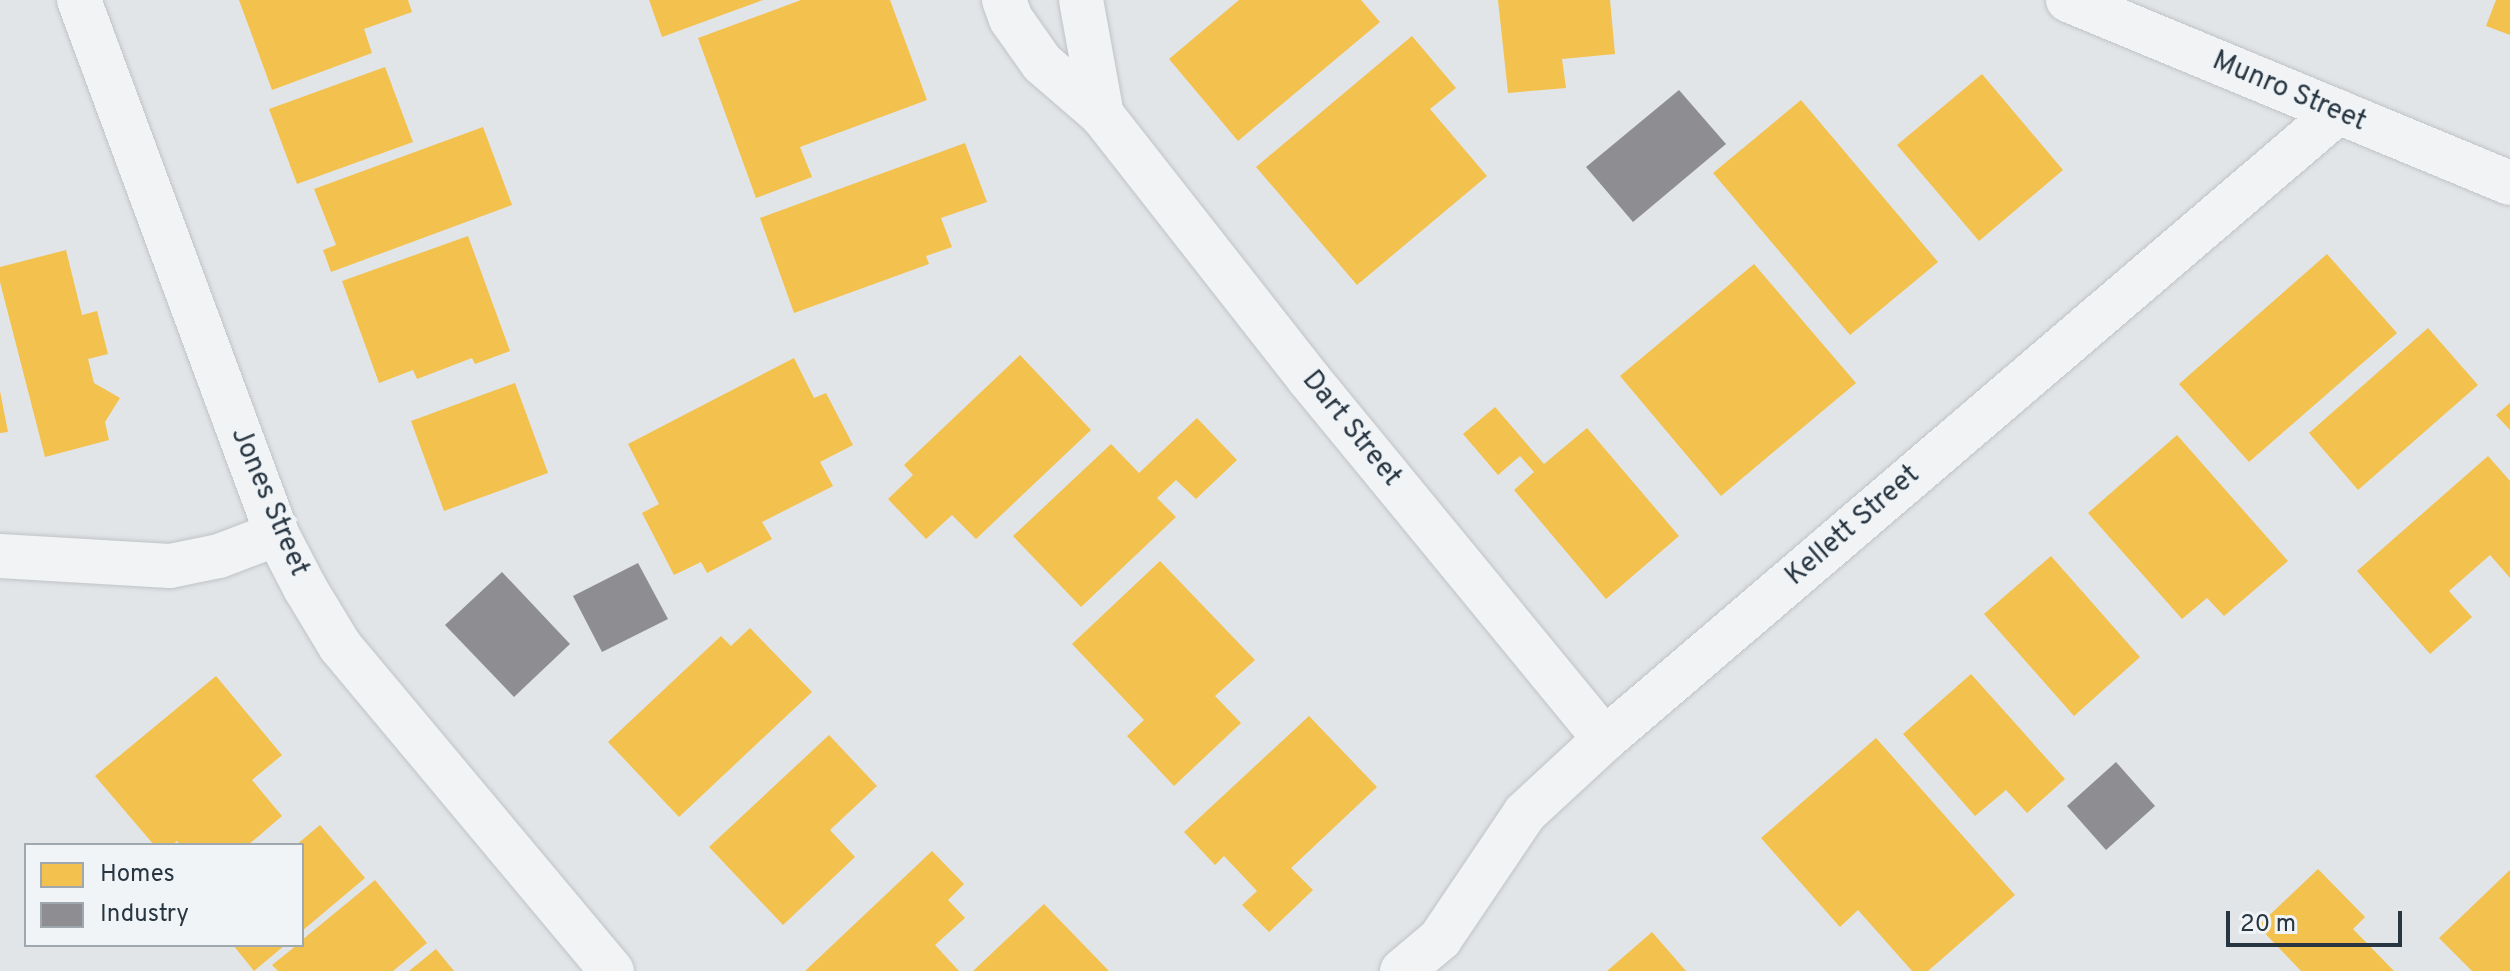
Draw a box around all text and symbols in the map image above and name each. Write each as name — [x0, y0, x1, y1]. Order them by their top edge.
street label: Munro Street — [2207, 44, 2371, 140]
street label: Dart Street — [1294, 364, 1408, 494]
street label: Jones Street — [223, 422, 315, 582]
street label: Kellett Street — [1779, 459, 1927, 593]
legend — [24, 843, 304, 947]
text: Homes — [100, 860, 175, 890]
scale bar — [2230, 895, 2406, 945]
text: Industry — [100, 900, 189, 930]
text: 20 m — [2240, 910, 2296, 940]

